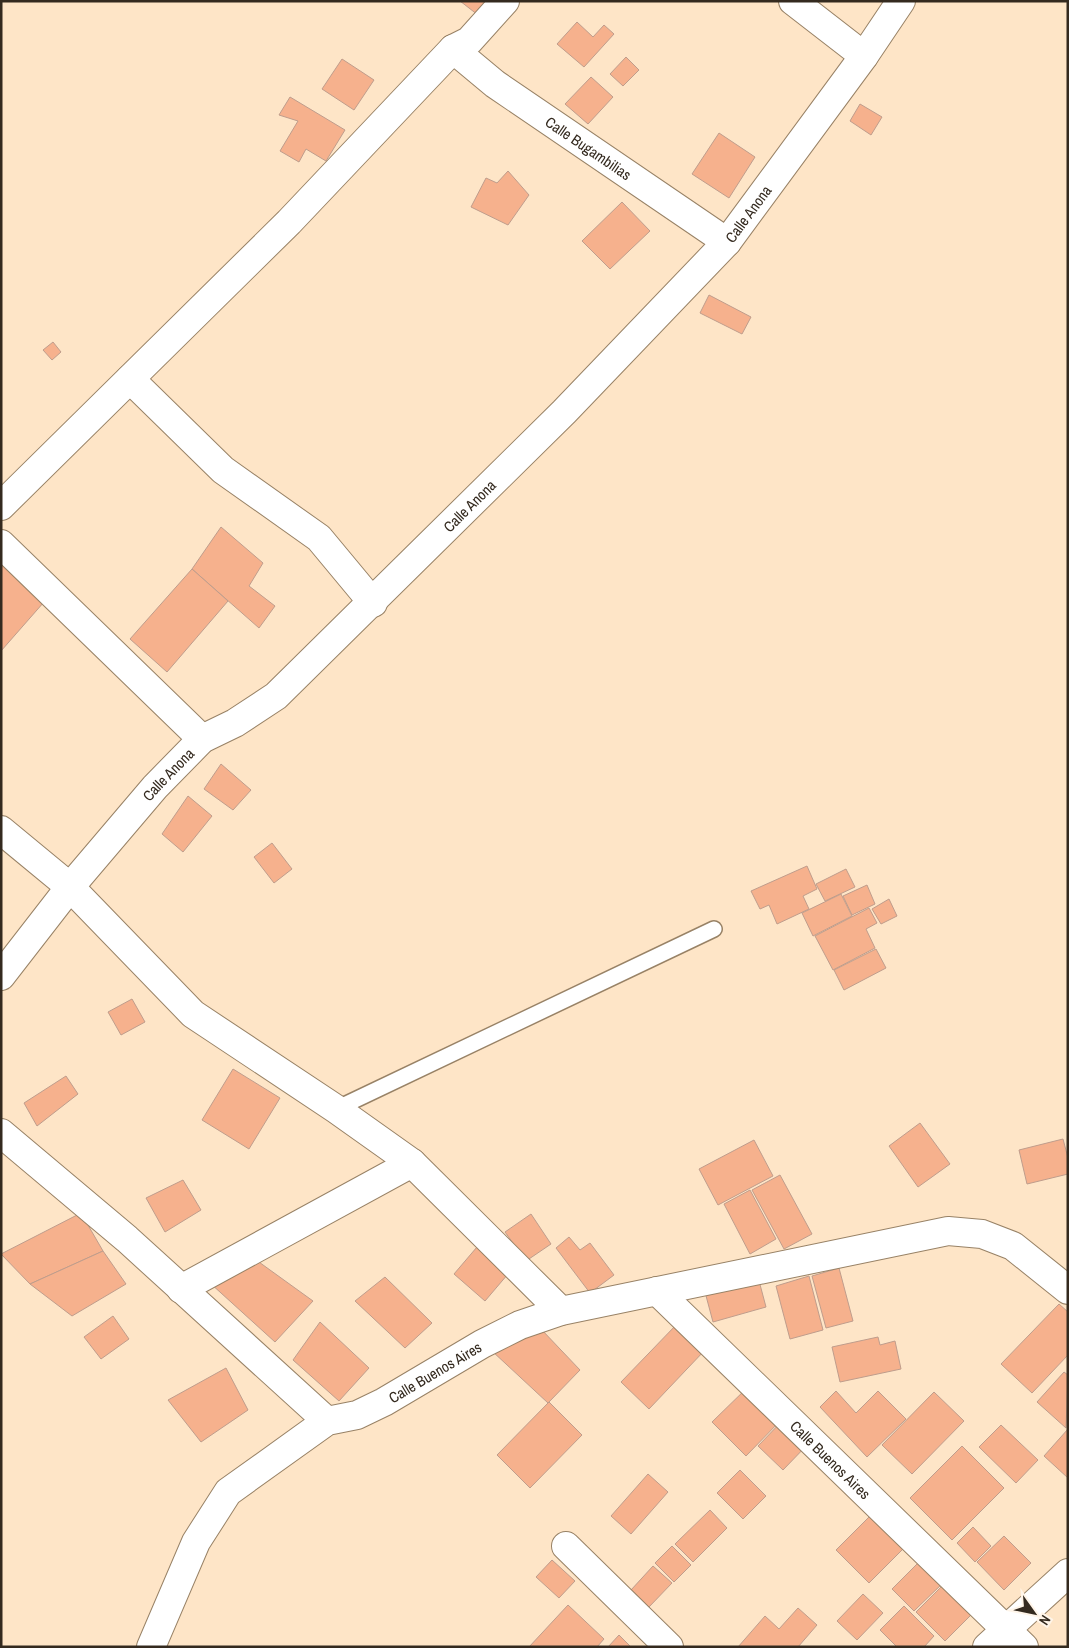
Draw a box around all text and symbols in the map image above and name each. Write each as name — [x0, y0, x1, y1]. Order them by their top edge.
street label: Calle Bugambilias — [541, 111, 636, 185]
street label: Calle Anona — [720, 181, 776, 247]
street label: Calle Anona — [438, 475, 500, 536]
street label: Calle Anona — [137, 743, 199, 805]
street label: Calle Buenos Aires — [384, 1336, 485, 1408]
street label: Calle Buenos Aires — [786, 1416, 876, 1503]
north arrow — [1009, 1588, 1059, 1638]
text: N — [1035, 1612, 1055, 1628]

